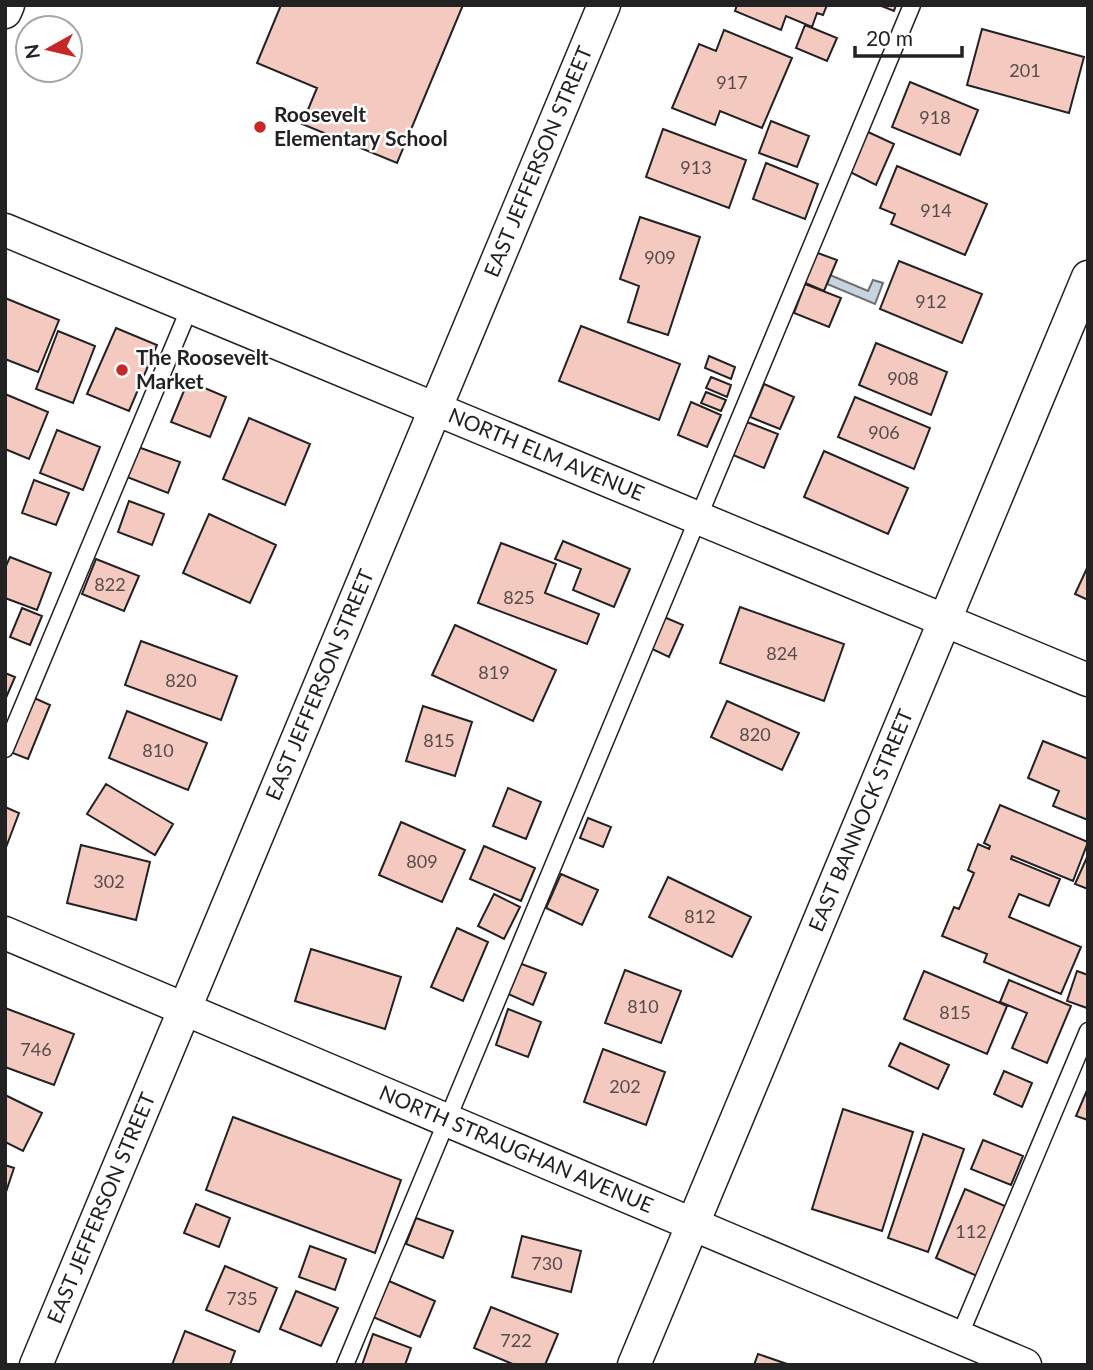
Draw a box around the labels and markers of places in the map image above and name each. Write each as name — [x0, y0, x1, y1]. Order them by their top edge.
place label: Roosevelt Elementary School — [274, 101, 448, 150]
marker: Roosevelt Elementary School — [252, 119, 268, 135]
place label: The Roosevelt Market — [136, 344, 269, 393]
marker: The Roosevelt Market — [114, 362, 130, 378]

